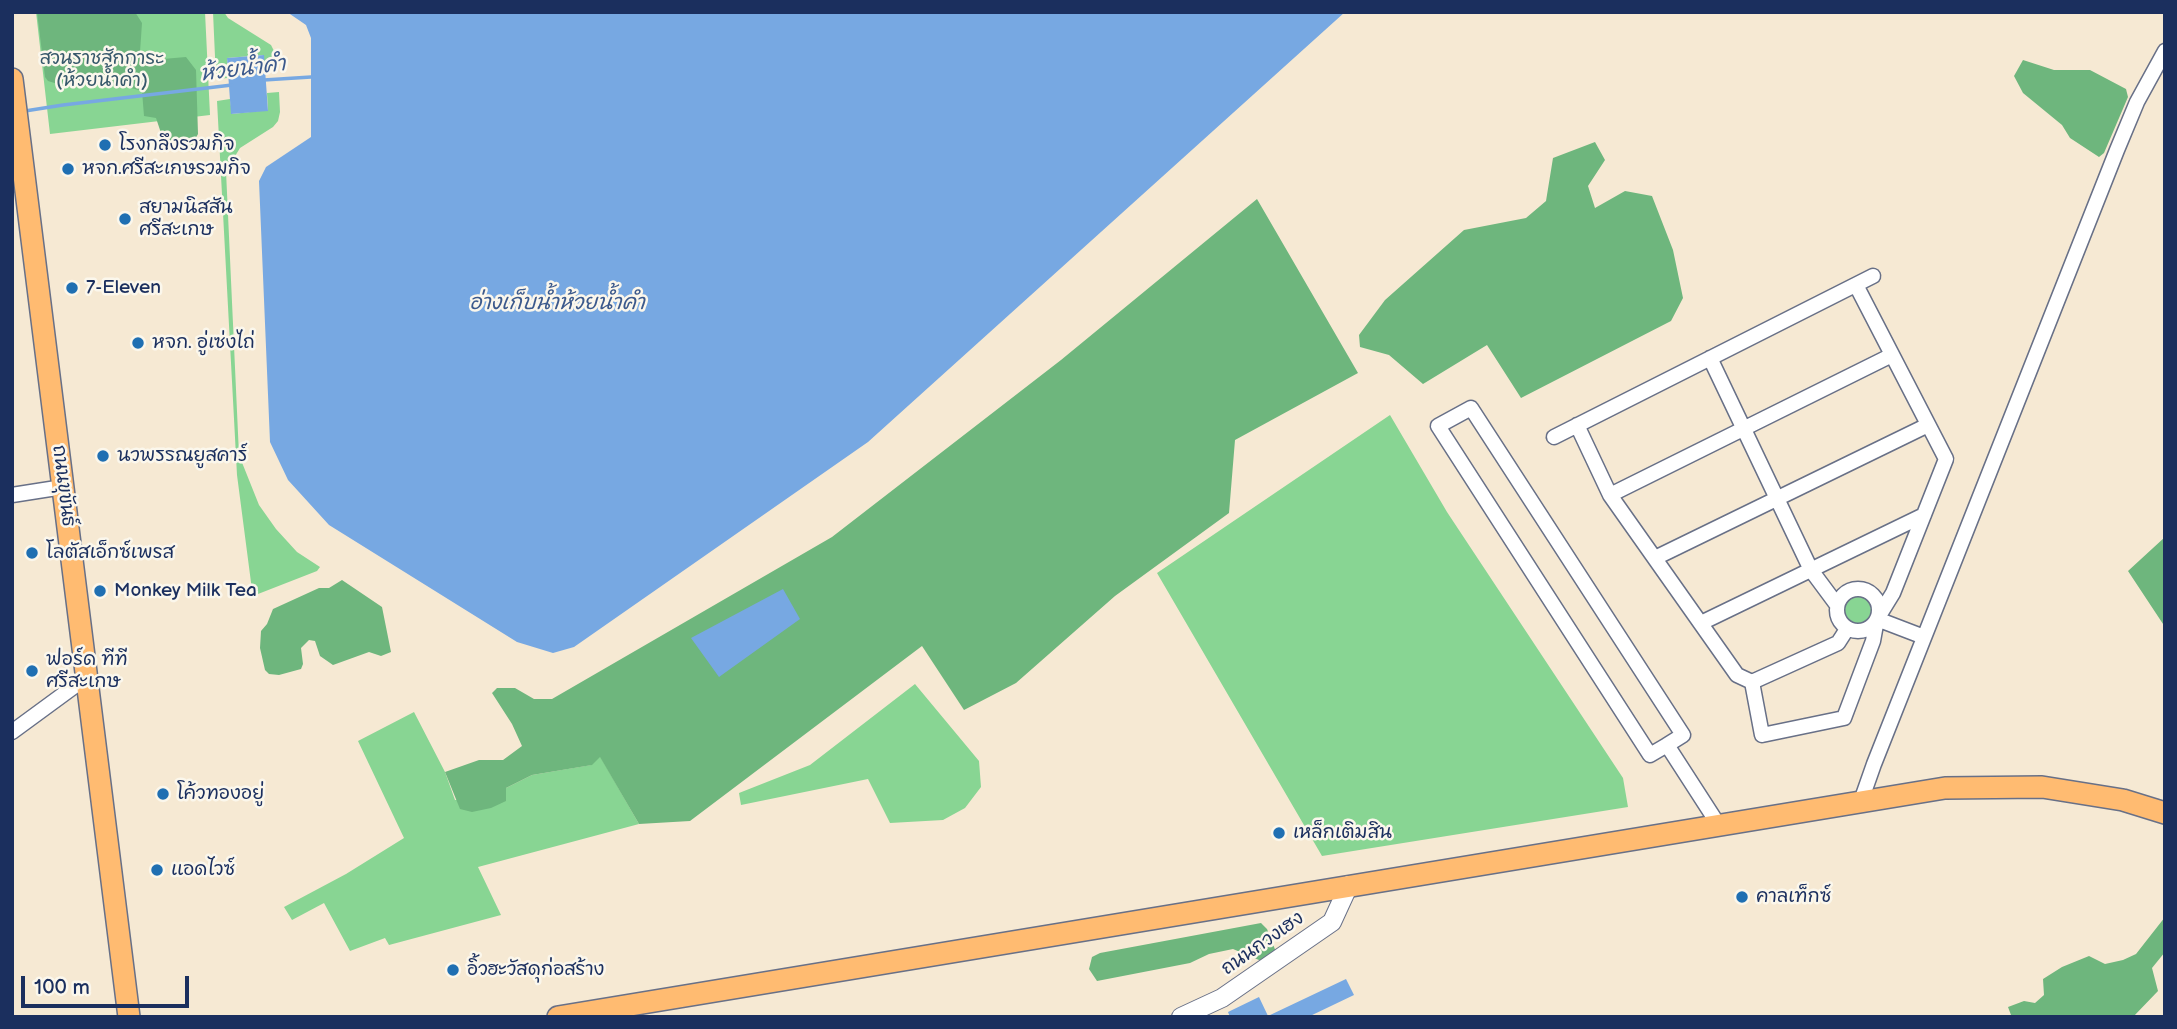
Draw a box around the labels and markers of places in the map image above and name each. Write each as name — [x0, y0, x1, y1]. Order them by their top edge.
place label: โรงกลึงรวมกิจ — [119, 134, 234, 156]
marker: โรงกลึงรวมกิจ — [97, 137, 113, 153]
place label: หจก.ศรีสะเกษรวมกิจ — [82, 158, 251, 180]
marker: หจก.ศรีสะเกษรวมกิจ — [60, 161, 76, 177]
place label: สยามนิสสัน ศรีสะเกษ — [139, 197, 233, 241]
marker: สยามนิสสัน ศรีสะเกษ — [117, 211, 133, 227]
place label: 7-Eleven — [86, 277, 161, 299]
marker: 7-Eleven — [64, 280, 80, 296]
place label: หจก. อู่เซ่งไถ่ — [152, 332, 255, 354]
marker: หจก. อู่เซ่งไถ่ — [130, 335, 146, 351]
place label: นวพรรณยูสคาร์ — [117, 445, 247, 467]
marker: นวพรรณยูสคาร์ — [95, 448, 111, 464]
place label: โลตัสเอ็กซ์เพรส — [46, 542, 174, 564]
marker: โลตัสเอ็กซ์เพรส — [24, 545, 40, 561]
place label: Monkey Milk Tea — [114, 580, 257, 602]
marker: Monkey Milk Tea — [92, 583, 108, 599]
place label: ฟอร์ด ทีที ศรีสะเกษ — [46, 649, 128, 693]
marker: ฟอร์ด ทีที ศรีสะเกษ — [24, 663, 40, 679]
place label: โค้วทองอยู่ — [177, 783, 264, 805]
marker: โค้วทองอยู่ — [155, 786, 171, 802]
place label: เหล็กเติมสิน — [1293, 822, 1392, 844]
marker: เหล็กเติมสิน — [1271, 825, 1287, 841]
place label: แอดไวซ์ — [171, 859, 235, 881]
marker: แอดไวซ์ — [149, 862, 165, 878]
place label: คาลเท็กซ์ — [1756, 886, 1831, 908]
marker: คาลเท็กซ์ — [1734, 889, 1750, 905]
place label: อิ้วฮะวัสดุก่อสร้าง — [467, 959, 604, 981]
marker: อิ้วฮะวัสดุก่อสร้าง — [445, 962, 461, 978]

